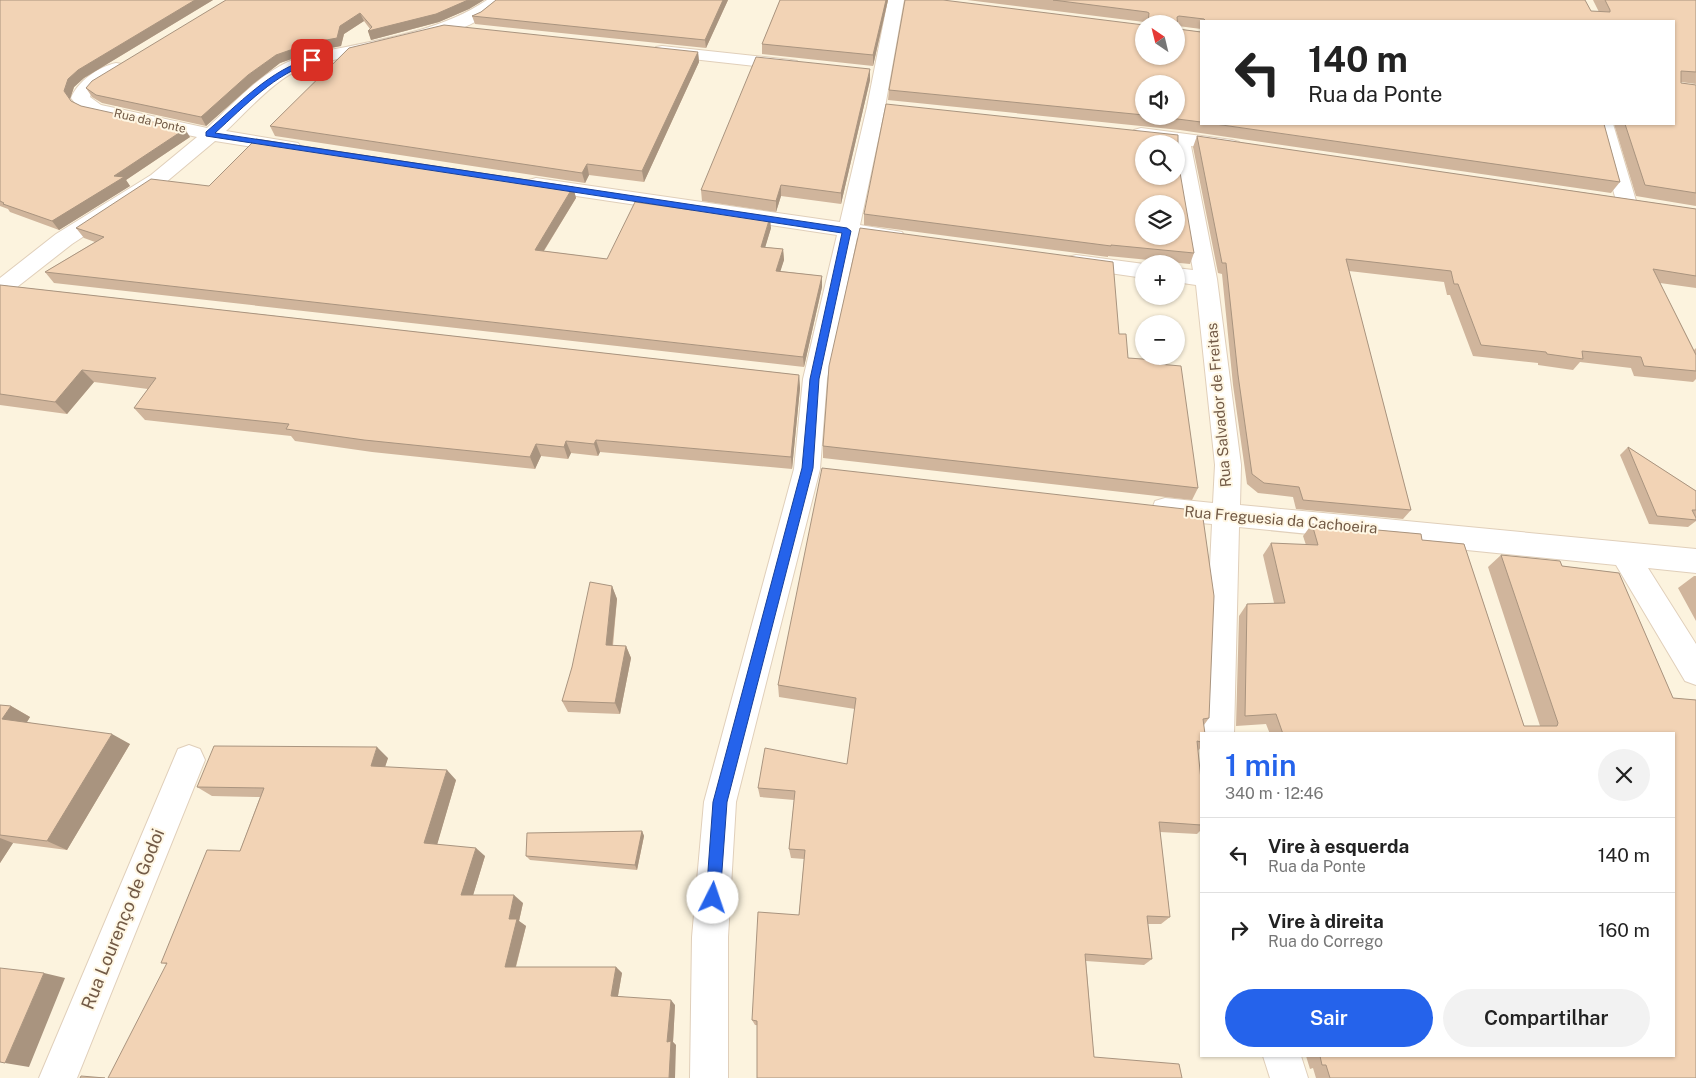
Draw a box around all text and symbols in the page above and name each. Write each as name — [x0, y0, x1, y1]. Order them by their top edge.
north arrow — [1135, 15, 1185, 65]
map controls — [1135, 15, 1185, 365]
pin — [291, 39, 333, 81]
text: 140 m — [1308, 39, 1408, 80]
icon: left — [1225, 40, 1290, 105]
icon: arrive — [298, 46, 326, 74]
button: sound — [1135, 75, 1185, 125]
text: Rua da Ponte — [1308, 81, 1443, 107]
street label: Rua da Ponte — [113, 106, 188, 136]
button: search — [1135, 135, 1185, 185]
button: layers — [1135, 195, 1185, 245]
button: + — [1135, 255, 1185, 305]
button: − — [1135, 315, 1185, 365]
street label: Rua Salvador de Freitas — [1203, 322, 1234, 488]
street label: Rua Freguesia da Cachoeira — [1184, 503, 1378, 536]
text: 1 min — [1225, 747, 1296, 783]
button: close — [1598, 749, 1650, 801]
text: 340 m · 12:46 — [1225, 784, 1324, 803]
street label: Rua Lourenço de Godoi — [77, 825, 168, 1012]
text: Vire à esquerda — [1268, 835, 1409, 857]
icon: left — [1225, 841, 1253, 869]
text: 140 m — [1598, 844, 1650, 866]
text: Rua da Ponte — [1268, 857, 1366, 876]
position arrow — [686, 871, 738, 923]
text: Vire à direita — [1268, 910, 1384, 932]
icon: right — [1225, 916, 1253, 944]
text: 160 m — [1598, 919, 1650, 941]
text: Rua do Corrego — [1268, 932, 1383, 951]
button: Sair — [1225, 989, 1433, 1047]
button: Compartilhar — [1443, 989, 1650, 1047]

